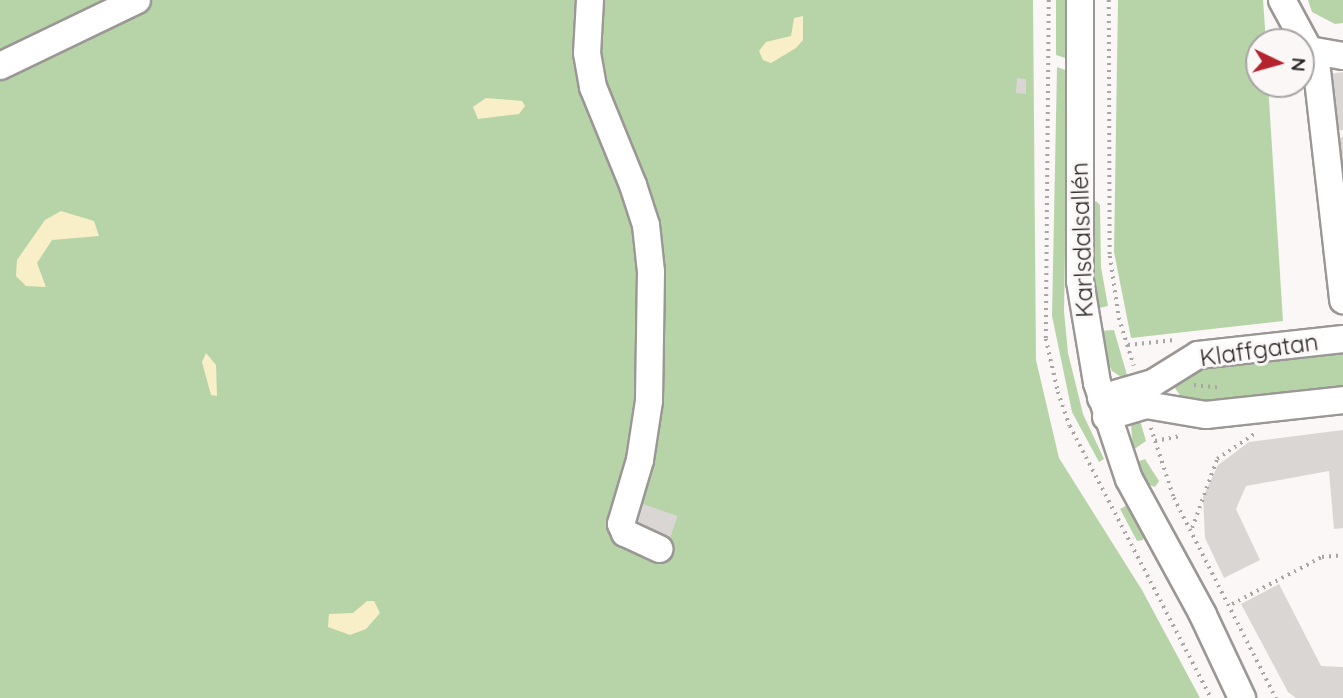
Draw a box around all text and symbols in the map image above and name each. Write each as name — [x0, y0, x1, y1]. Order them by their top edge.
north arrow — [1245, 28, 1315, 98]
text: N — [1286, 57, 1311, 73]
street label: Karlsdalsallén — [1065, 162, 1099, 318]
street label: Klaffgatan — [1198, 327, 1320, 373]

